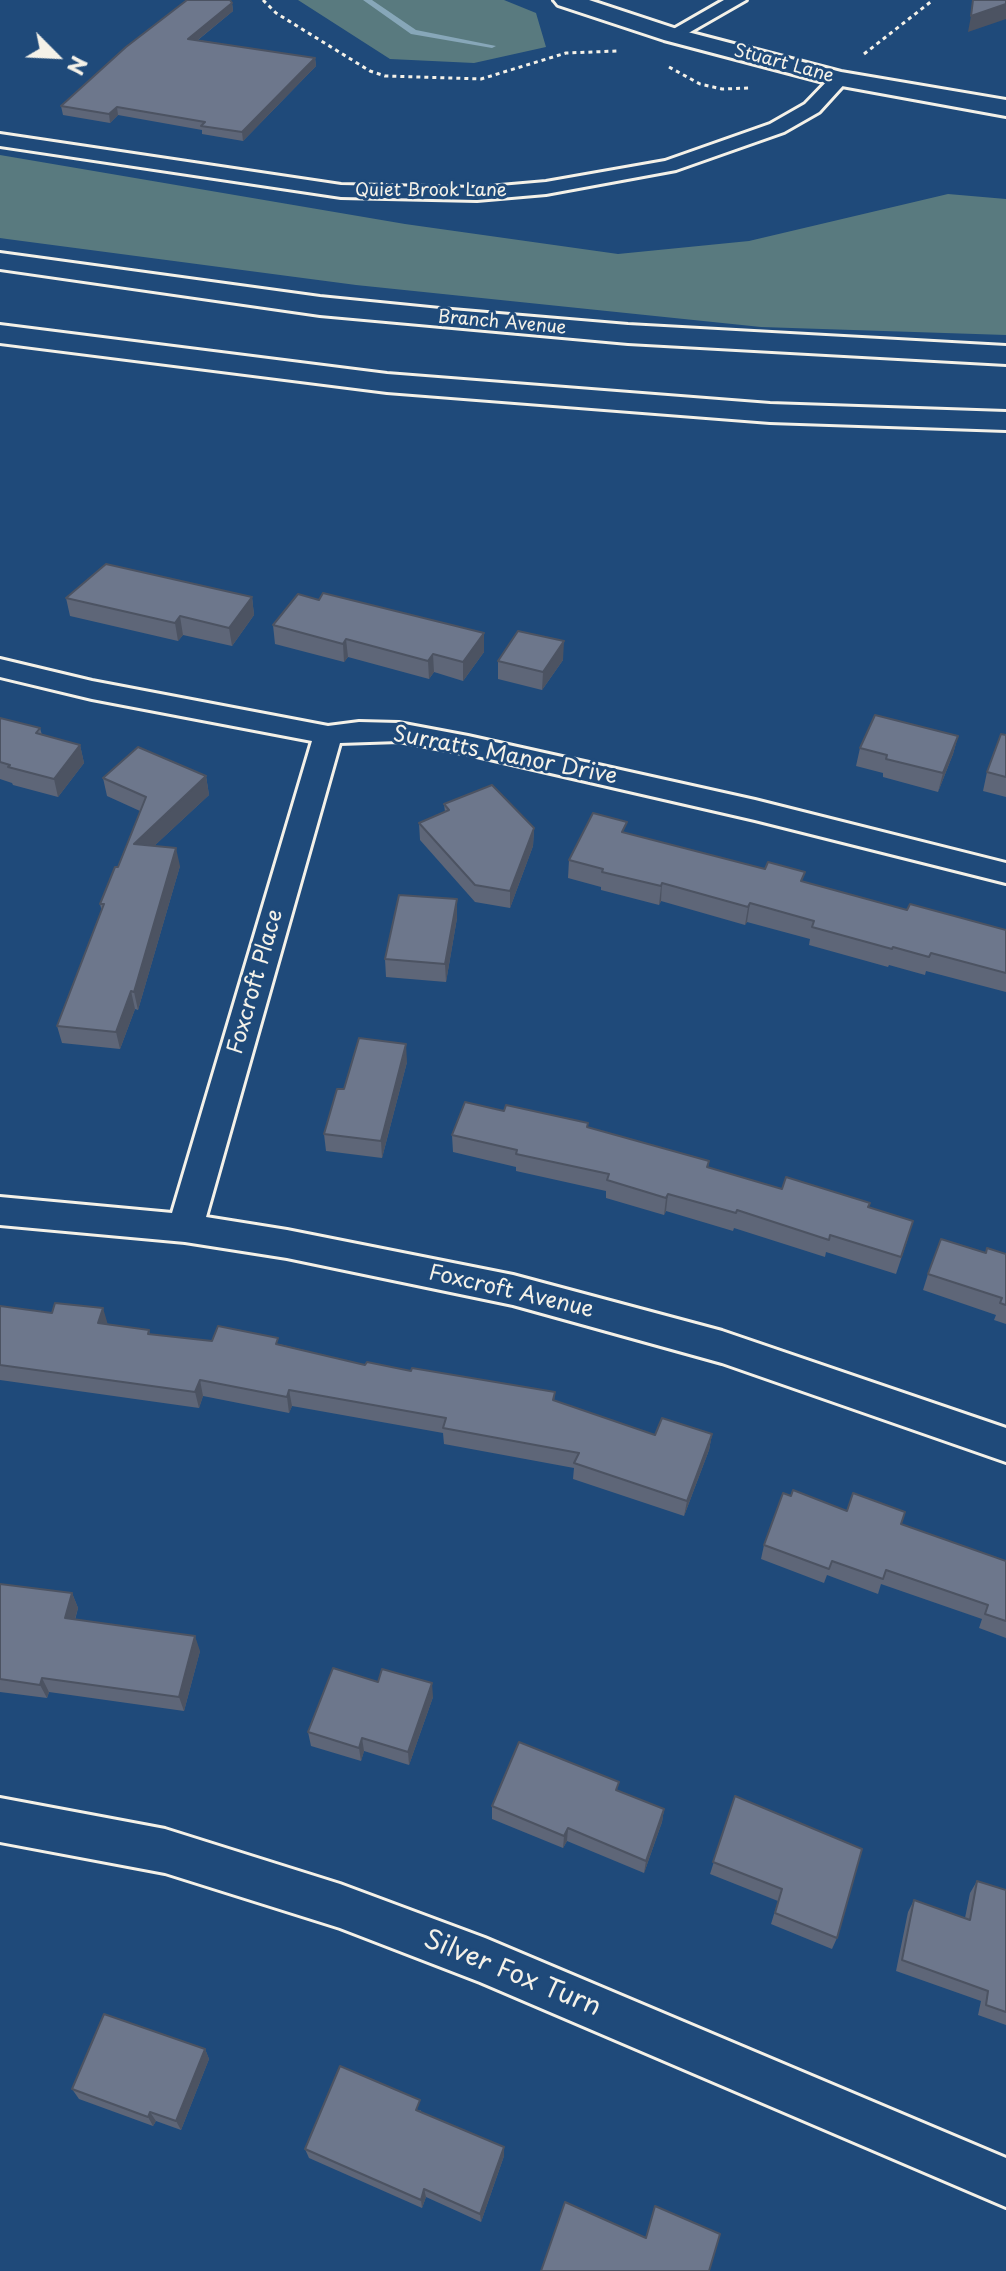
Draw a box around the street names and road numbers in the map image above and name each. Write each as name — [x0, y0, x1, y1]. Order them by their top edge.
street label: Stuart Lane — [732, 40, 836, 88]
street label: Quiet Brook Lane — [355, 180, 507, 202]
street label: Branch Avenue — [437, 307, 567, 339]
street label: Surratts Manor Drive — [391, 721, 619, 791]
street label: Foxcroft Place — [223, 907, 289, 1057]
street label: Foxcroft Avenue — [426, 1260, 596, 1324]
street label: Silver Fox Turn — [419, 1924, 605, 2024]

